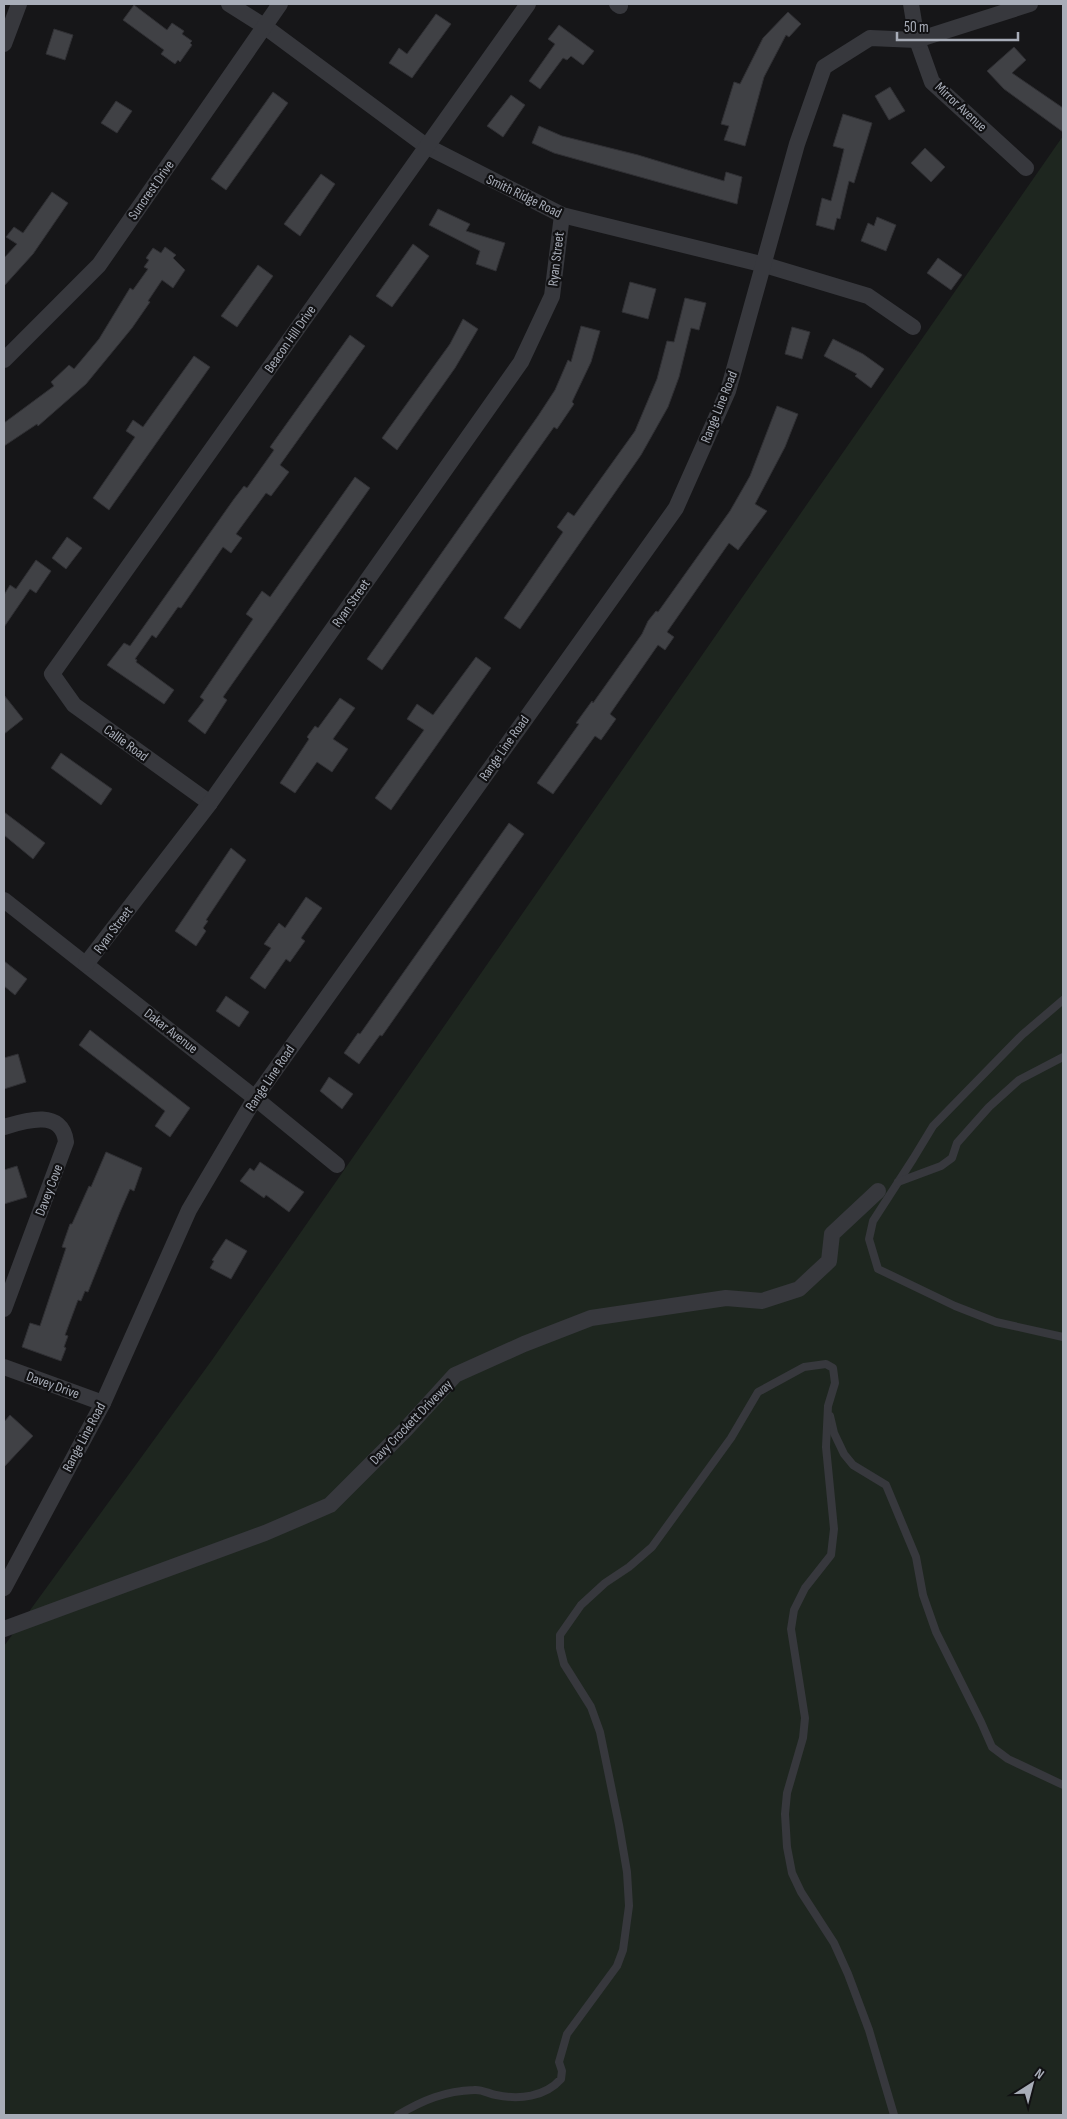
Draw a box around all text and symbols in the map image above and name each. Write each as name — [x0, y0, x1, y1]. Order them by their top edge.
scale bar — [897, 10, 1018, 42]
text: 50 m — [904, 18, 929, 37]
street label: Mirror Avenue — [931, 79, 991, 135]
street label: Suncrest Drive — [124, 157, 178, 223]
street label: Smith Ridge Road — [484, 170, 565, 222]
street label: Ryan Street — [544, 231, 568, 287]
street label: Beacon Hill Drive — [261, 302, 319, 376]
street label: Range Line Road — [697, 368, 741, 445]
street label: Ryan Street — [328, 576, 374, 630]
street label: Range Line Road — [475, 712, 533, 784]
street label: Callie Road — [100, 721, 152, 765]
street label: Ryan Street — [90, 903, 136, 957]
street label: Dakar Avenue — [141, 1005, 201, 1057]
street label: Range Line Road — [242, 1042, 298, 1114]
street label: Davey Cove — [31, 1162, 67, 1218]
street label: Davey Drive — [24, 1368, 82, 1402]
street label: Davy Crockett Driveway — [366, 1376, 456, 1468]
street label: Range Line Road — [59, 1399, 109, 1475]
north arrow — [1007, 2059, 1057, 2109]
text: N — [1031, 2065, 1047, 2083]

